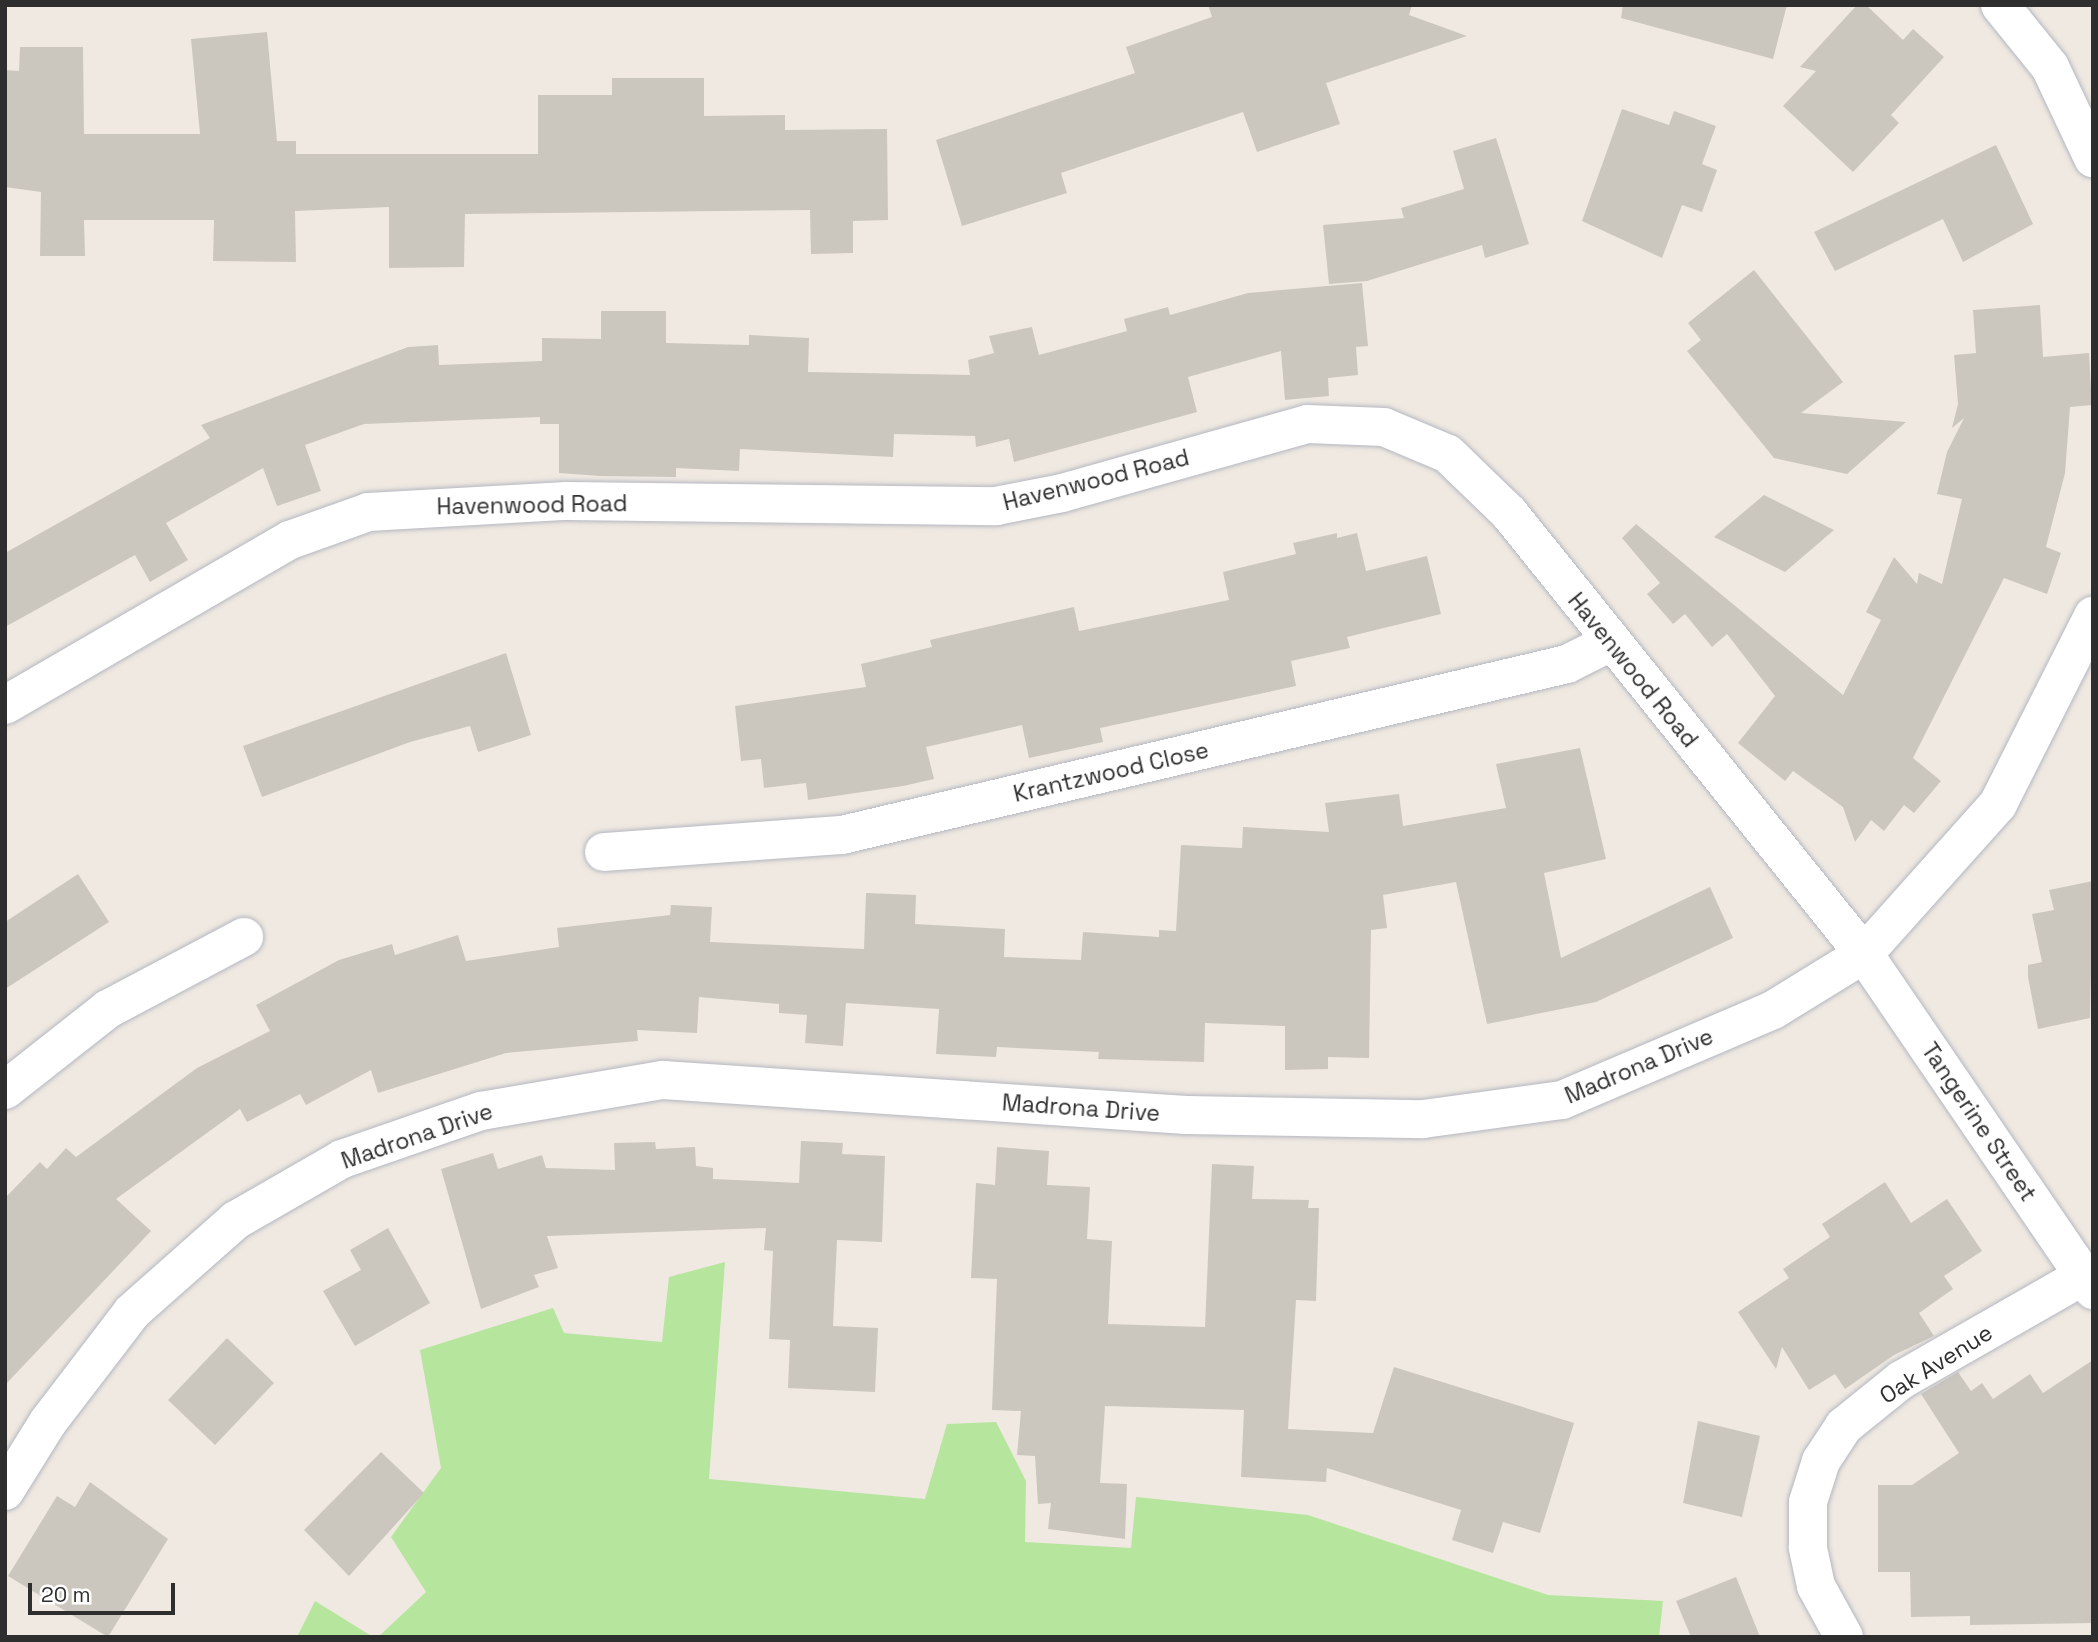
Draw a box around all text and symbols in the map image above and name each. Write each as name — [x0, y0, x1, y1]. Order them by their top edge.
street label: Havenwood Road — [1000, 444, 1192, 516]
street label: Havenwood Road — [436, 490, 628, 520]
street label: Havenwood Road — [1562, 587, 1704, 753]
street label: Krantzwood Close — [1011, 736, 1211, 808]
street label: Madrona Drive — [1561, 1022, 1717, 1110]
street label: Tangerine Street — [1916, 1037, 2042, 1207]
street label: Madrona Drive — [1001, 1089, 1161, 1127]
street label: Madrona Drive — [338, 1097, 496, 1175]
street label: Oak Avenue — [1874, 1318, 1998, 1410]
scale bar — [32, 1568, 178, 1612]
text: 20 m — [41, 1581, 91, 1608]

